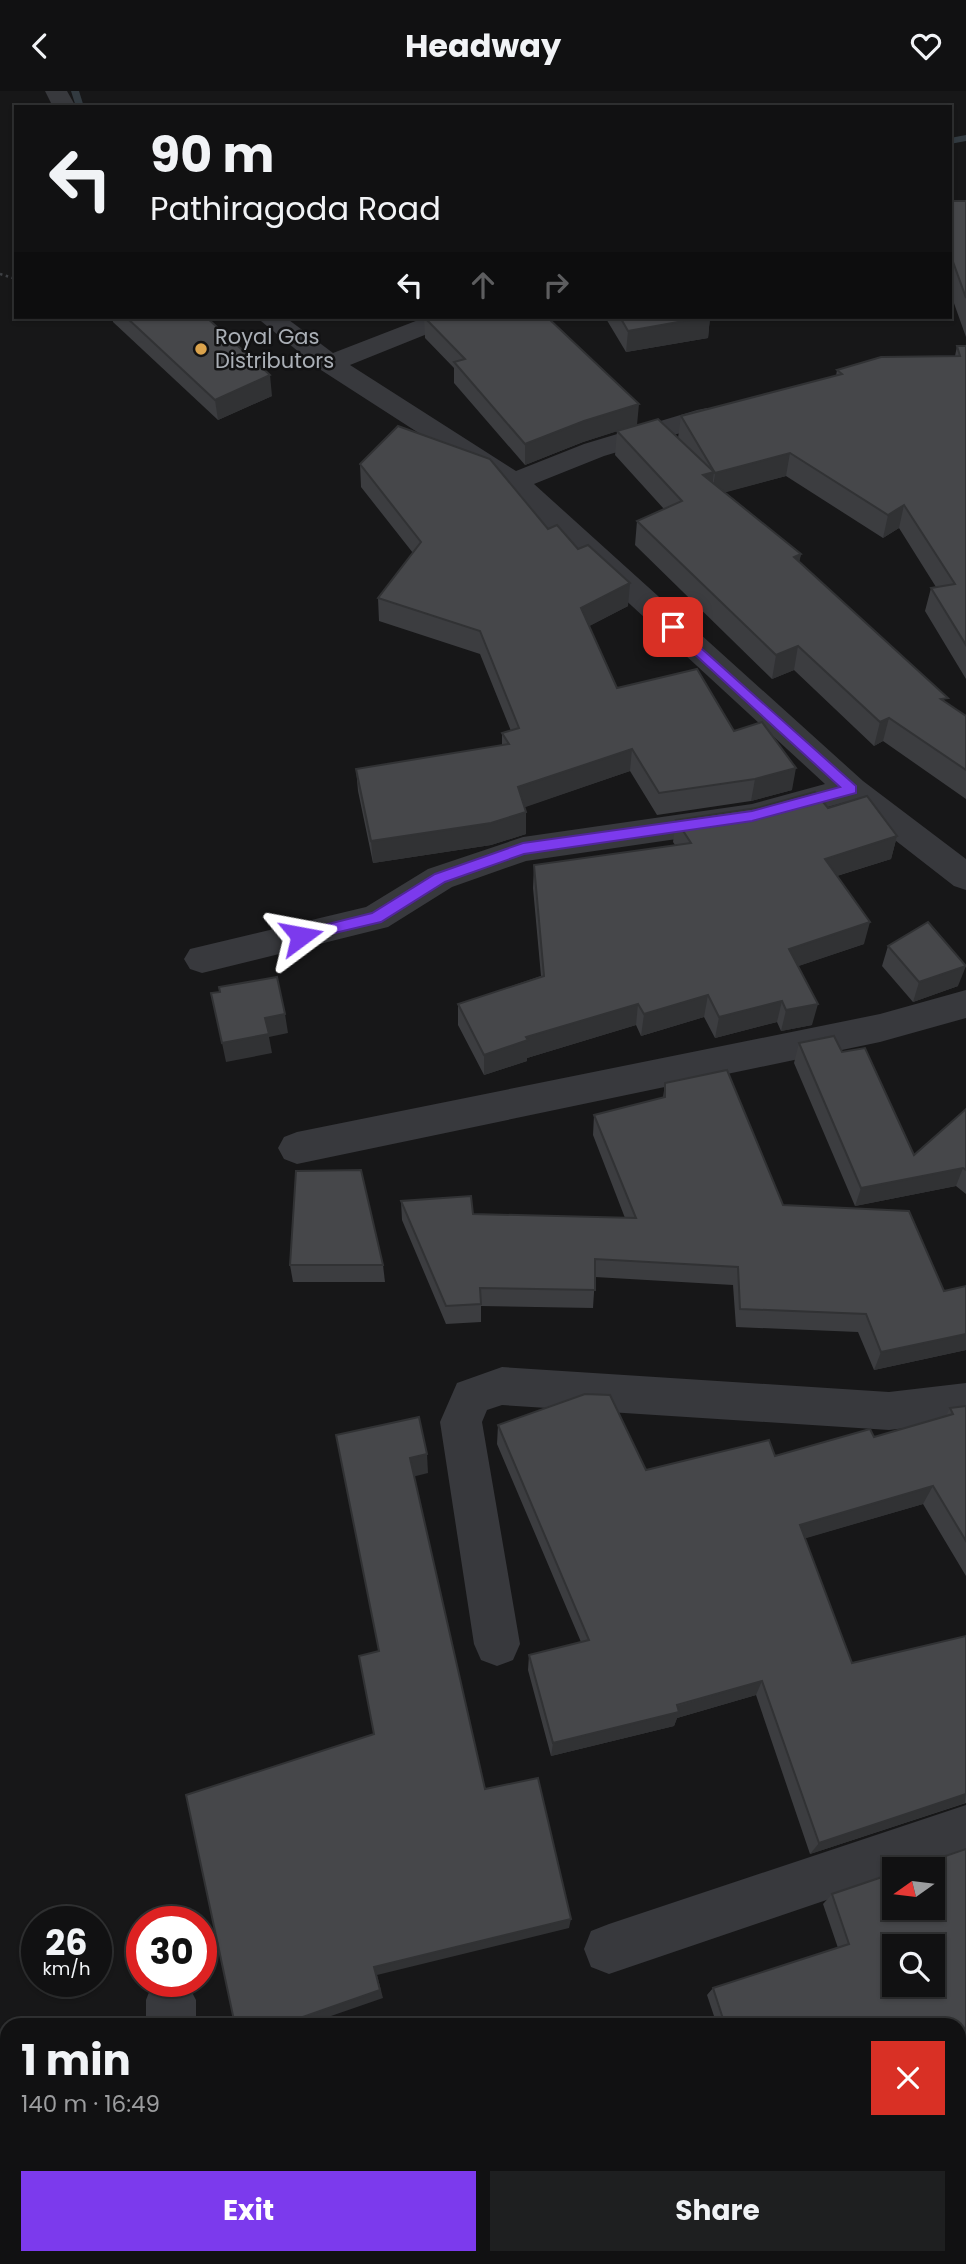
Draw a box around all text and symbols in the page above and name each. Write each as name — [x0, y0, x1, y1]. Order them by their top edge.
text: Headway — [405, 23, 561, 68]
icon: back — [21, 27, 59, 65]
icon: heart — [907, 27, 945, 65]
text: 90 m — [150, 121, 274, 189]
icon: left — [35, 133, 126, 224]
text: Pathiragoda Road — [150, 186, 441, 231]
icon: left — [391, 266, 429, 304]
icon: ahead — [464, 266, 502, 304]
icon: right — [537, 266, 575, 304]
place label: Royal Gas Distributors — [215, 322, 334, 375]
marker: Royal Gas Distributors — [193, 341, 209, 357]
pin — [643, 597, 703, 657]
icon: arrive — [654, 608, 692, 646]
position arrow — [264, 899, 338, 973]
north arrow — [882, 1857, 945, 1920]
map controls — [882, 1857, 945, 1997]
speed limit sign: 30 — [126, 1906, 217, 1997]
text: 26 — [45, 1918, 88, 1967]
button: search — [882, 1934, 945, 1997]
text: km/h — [43, 1956, 90, 1981]
text: 1 min — [21, 2031, 131, 2090]
button: close — [871, 2041, 945, 2115]
text: 140 m · 16:49 — [21, 2088, 160, 2120]
button: Exit — [21, 2171, 476, 2251]
button: Share — [490, 2171, 945, 2251]

